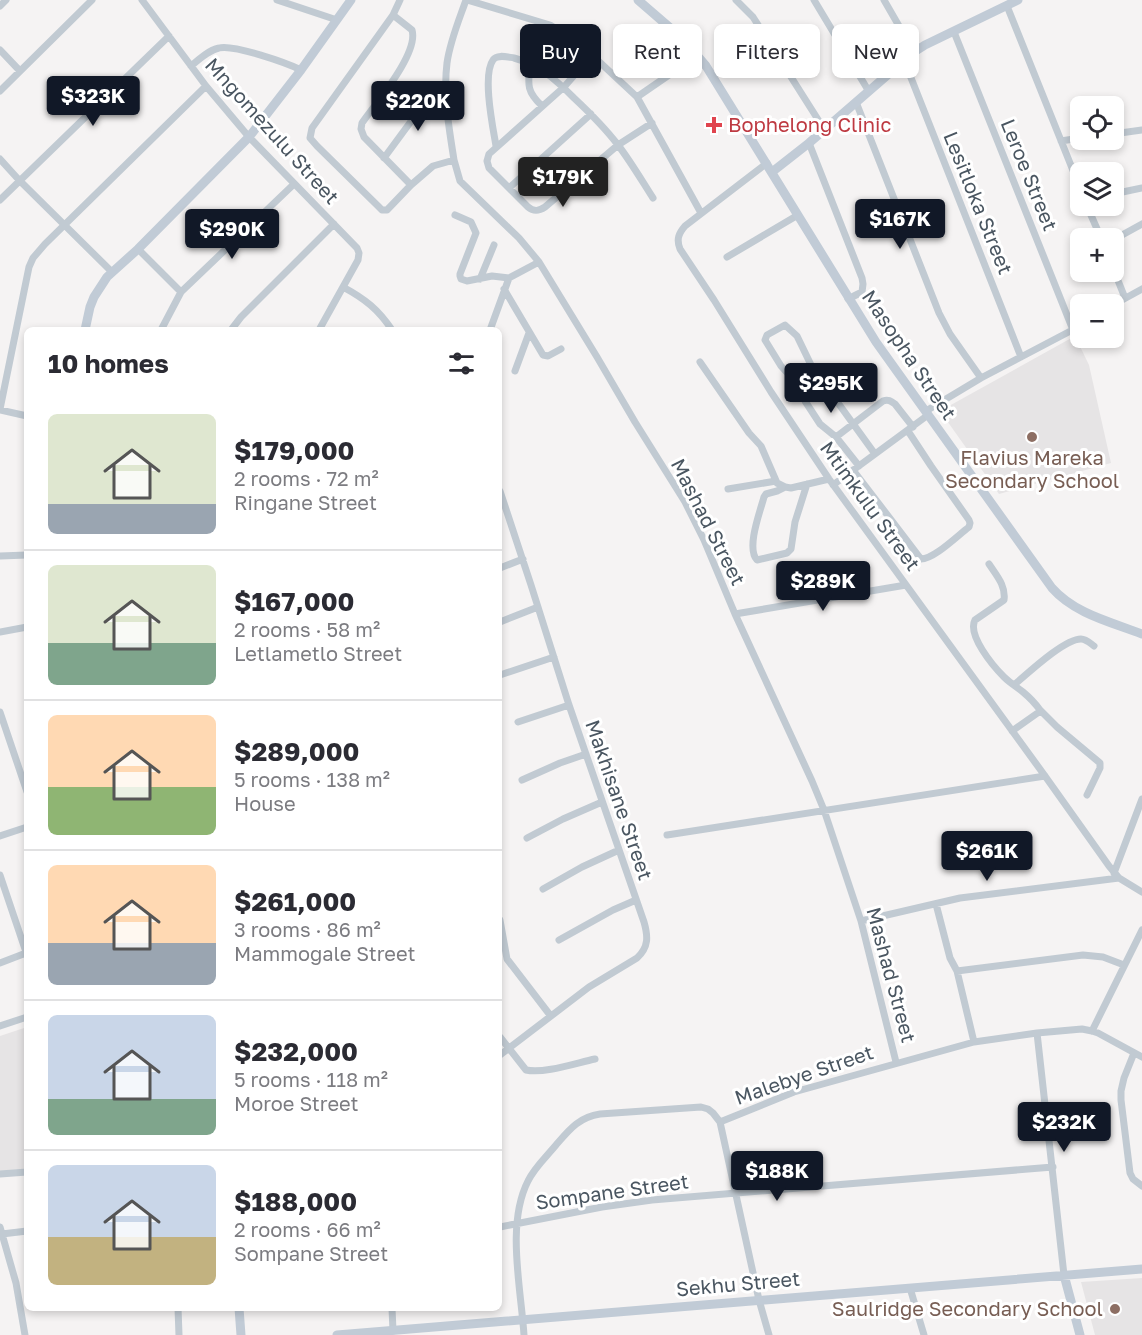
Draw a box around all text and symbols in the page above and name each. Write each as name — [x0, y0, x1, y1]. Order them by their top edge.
chip: Buy — [520, 24, 601, 78]
chip: Rent — [613, 24, 702, 78]
chip: Filters — [714, 24, 820, 78]
chip: New — [832, 24, 919, 78]
street label: Mngomezulu Street — [201, 52, 345, 208]
pin: $323K — [51, 76, 135, 127]
pin: $220K — [376, 81, 460, 132]
text: $323K — [61, 83, 125, 107]
text: $220K — [385, 88, 451, 112]
map controls — [1070, 96, 1124, 348]
button: locate — [1070, 96, 1124, 150]
place label: Bophelong Clinic — [728, 112, 891, 136]
street label: Leroe Street — [997, 115, 1063, 234]
marker: Bophelong Clinic — [705, 116, 723, 134]
street label: Lesitloka Street — [939, 128, 1018, 277]
pin: $179K — [521, 157, 605, 208]
button: layers — [1070, 162, 1124, 216]
text: $179K — [532, 164, 594, 188]
pin: $167K — [858, 199, 942, 250]
text: $167K — [869, 206, 931, 230]
pin: $290K — [190, 209, 274, 260]
text: $290K — [199, 216, 265, 240]
button: + — [1070, 228, 1124, 282]
street label: Masopha Street — [858, 285, 962, 424]
button: − — [1070, 294, 1124, 348]
icon: filters — [445, 347, 478, 380]
text: 10 homes — [48, 348, 169, 379]
pin: $295K — [789, 363, 873, 414]
text: $295K — [799, 370, 864, 394]
marker: Flavius Mareka Secondary School — [1025, 430, 1039, 444]
text: $179,000 — [234, 435, 355, 466]
street label: Mtimkulu Street — [816, 436, 926, 575]
icon: home — [96, 438, 168, 510]
place label: Flavius Mareka Secondary School — [945, 445, 1119, 492]
street label: Mashad Street — [667, 454, 751, 589]
text: 2 rooms · 72 m² — [234, 466, 379, 490]
text: Ringane Street — [234, 490, 377, 514]
pin: $289K — [781, 561, 865, 612]
text: $289K — [790, 568, 856, 592]
text: $167,000 — [234, 586, 355, 617]
icon: home — [96, 589, 168, 661]
text: 2 rooms · 58 m² — [234, 617, 380, 641]
text: Letlametlo Street — [234, 641, 402, 665]
street label: Makhisane Street — [581, 717, 659, 883]
text: $289,000 — [234, 736, 359, 767]
icon: home — [96, 739, 168, 811]
text: 5 rooms · 138 m² — [234, 767, 390, 791]
text: House — [234, 791, 296, 815]
pin: $261K — [945, 831, 1029, 882]
text: $261K — [955, 838, 1019, 862]
text: $261,000 — [234, 886, 356, 917]
icon: home — [96, 889, 168, 961]
street label: Mashad Street — [862, 904, 922, 1045]
text: 3 rooms · 86 m² — [234, 917, 381, 941]
text: Mammogale Street — [234, 941, 416, 965]
text: $232,000 — [234, 1036, 358, 1067]
icon: home — [96, 1039, 168, 1111]
street label: Malebye Street — [731, 1039, 876, 1109]
text: 5 rooms · 118 m² — [234, 1067, 388, 1091]
text: Moroe Street — [234, 1091, 359, 1115]
pin: $232K — [1022, 1102, 1106, 1153]
text: $232K — [1032, 1109, 1096, 1133]
pin: $188K — [735, 1151, 819, 1202]
text: $188K — [745, 1158, 809, 1182]
street label: Sompane Street — [534, 1168, 690, 1214]
text: $188,000 — [234, 1186, 357, 1217]
icon: home — [96, 1189, 168, 1261]
text: 2 rooms · 66 m² — [234, 1217, 381, 1241]
text: Sompane Street — [234, 1241, 388, 1265]
street label: Sekhu Street — [675, 1266, 801, 1300]
place label: Saulridge Secondary School — [832, 1296, 1103, 1320]
marker: Saulridge Secondary School — [1108, 1302, 1122, 1316]

